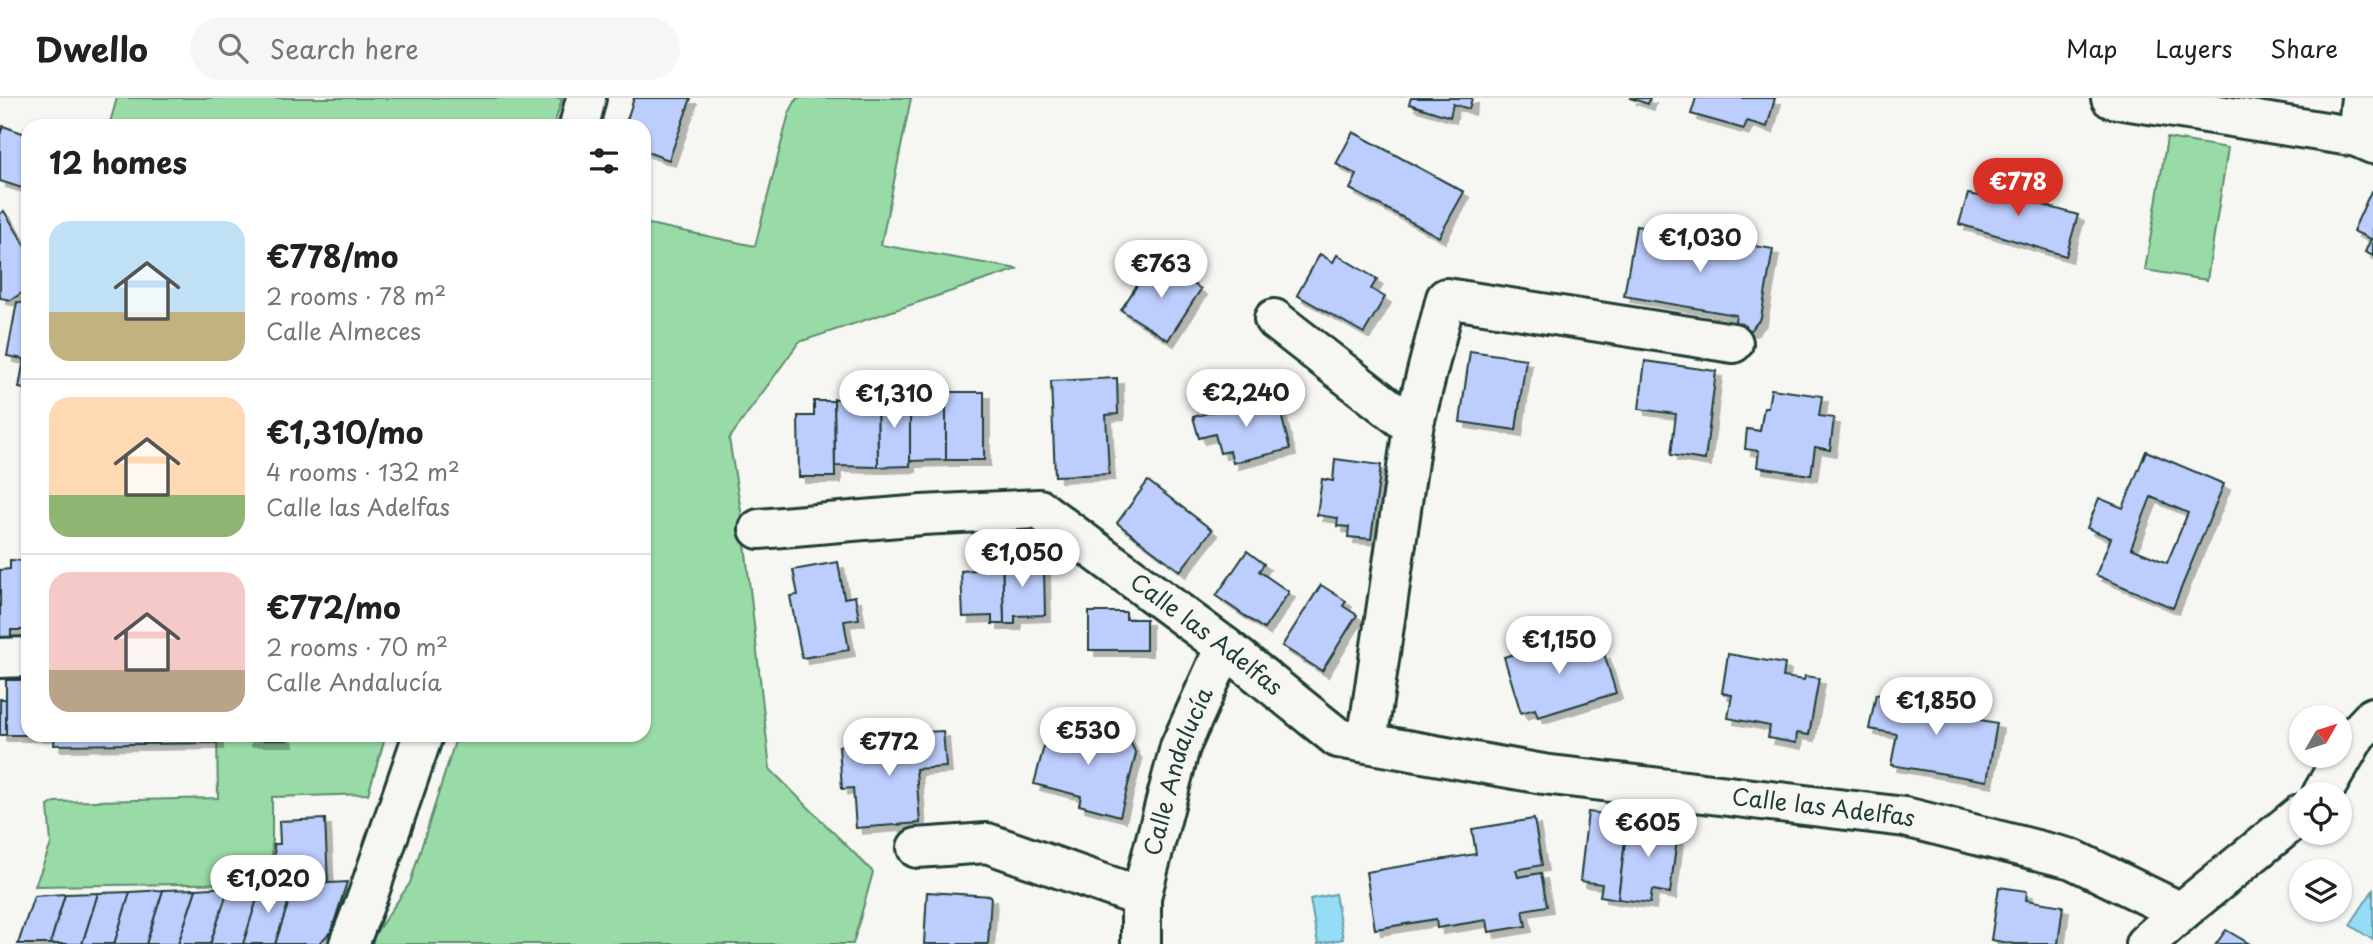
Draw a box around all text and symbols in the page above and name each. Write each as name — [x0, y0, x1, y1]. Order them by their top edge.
search box — [190, 17, 680, 80]
text: Dwello — [35, 23, 148, 73]
icon: search — [214, 29, 252, 67]
text: Search here — [270, 29, 419, 68]
text: Map — [2066, 30, 2117, 66]
text: Layers — [2155, 30, 2232, 66]
text: Share — [2270, 30, 2338, 66]
text: 12 homes — [49, 139, 187, 184]
icon: filters — [585, 142, 623, 180]
pin: €778 — [1977, 158, 2059, 218]
text: €778 — [1989, 163, 2047, 198]
pin: €1,030 — [1643, 214, 1757, 274]
text: €1,030 — [1659, 219, 1742, 254]
text: €778/mo — [266, 233, 398, 278]
pin: €763 — [1120, 240, 1202, 300]
text: €763 — [1131, 245, 1191, 280]
icon: home — [105, 249, 189, 333]
text: 2 rooms · 78 m² — [266, 278, 446, 313]
text: Calle Almeces — [266, 313, 421, 348]
pin: €1,310 — [837, 370, 951, 430]
pin: €2,240 — [1189, 370, 1303, 429]
text: €2,240 — [1202, 374, 1290, 409]
text: €1,310 — [855, 375, 933, 410]
text: €1,310/mo — [266, 409, 423, 454]
icon: home — [105, 425, 189, 509]
text: 4 rooms · 132 m² — [266, 454, 460, 489]
text: Calle las Adelfas — [266, 489, 450, 524]
pin: €1,050 — [965, 530, 1079, 589]
text: €1,050 — [981, 534, 1063, 569]
street label: Calle las Adelfas — [1124, 564, 1291, 703]
text: €772/mo — [266, 584, 401, 629]
icon: home — [105, 600, 189, 684]
pin: €1,150 — [1502, 616, 1616, 676]
text: €1,150 — [1522, 621, 1596, 656]
text: 2 rooms · 70 m² — [266, 629, 448, 664]
text: Calle Andalucía — [266, 664, 442, 699]
pin: €1,850 — [1879, 678, 1993, 737]
street label: Calle Andalucía — [1133, 680, 1221, 859]
text: €1,850 — [1896, 682, 1976, 717]
north arrow — [2289, 705, 2352, 768]
map controls — [2289, 705, 2352, 922]
pin: €530 — [1047, 708, 1129, 767]
text: €530 — [1056, 712, 1120, 747]
pin: €772 — [848, 718, 930, 778]
text: €772 — [859, 723, 919, 758]
street label: Calle las Adelfas — [1730, 778, 1919, 835]
button: locate — [2289, 782, 2352, 845]
pin: €605 — [1607, 800, 1689, 859]
text: €605 — [1615, 804, 1681, 839]
pin: €1,020 — [211, 856, 325, 915]
button: layers — [2289, 859, 2352, 922]
text: €1,020 — [226, 860, 310, 895]

